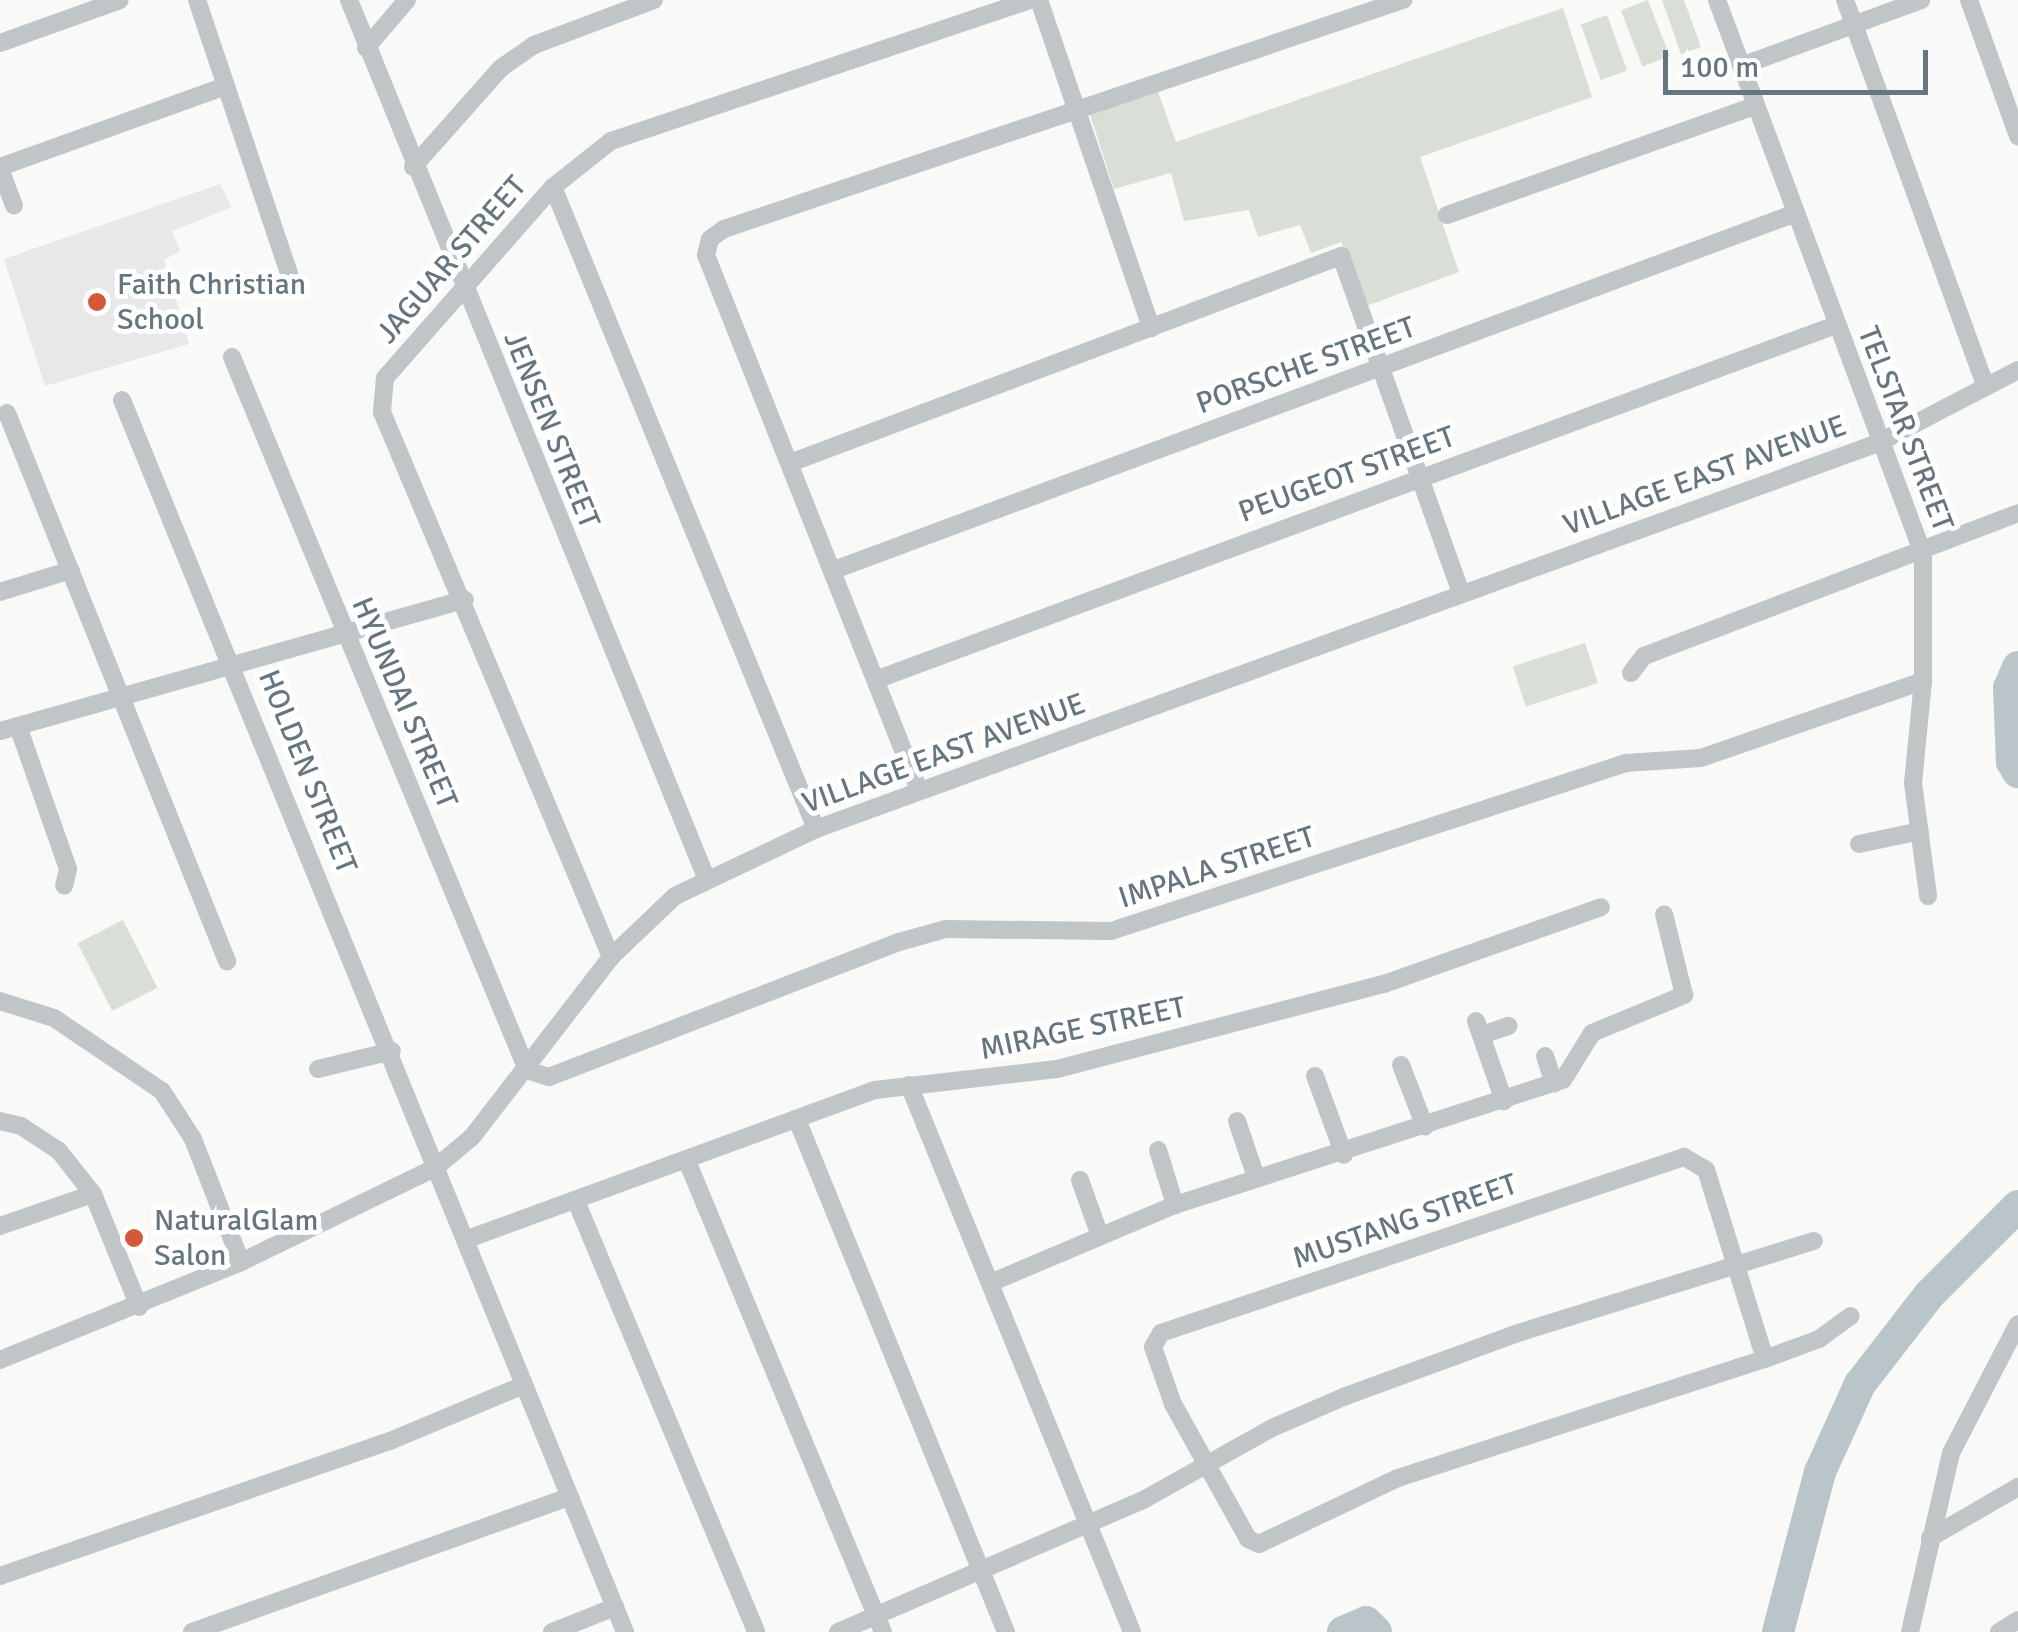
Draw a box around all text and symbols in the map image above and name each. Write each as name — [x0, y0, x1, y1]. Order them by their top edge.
scale bar — [1668, 30, 1933, 92]
text: 100 m — [1680, 49, 1759, 86]
street label: JAGUAR STREET — [370, 169, 534, 351]
place label: Faith Christian School — [117, 267, 306, 338]
marker: Faith Christian School — [86, 291, 108, 313]
street label: PORSCHE STREET — [1191, 310, 1421, 422]
street label: TELSTAR STREET — [1849, 322, 1961, 536]
street label: JENSEN STREET — [495, 326, 607, 534]
street label: VILLAGE EAST AVENUE — [1559, 408, 1851, 544]
street label: PEUGEOT STREET — [1234, 419, 1460, 531]
street label: HYUNDAI STREET — [343, 592, 465, 814]
street label: HOLDEN STREET — [250, 665, 364, 879]
street label: VILLAGE EAST AVENUE — [798, 686, 1090, 822]
street label: IMPALA STREET — [1114, 819, 1320, 917]
street label: MIRAGE STREET — [977, 990, 1189, 1068]
street label: MUSTANG STREET — [1288, 1167, 1522, 1277]
place label: NaturalGlam Salon — [154, 1203, 318, 1274]
marker: NaturalGlam Salon — [123, 1227, 145, 1249]

